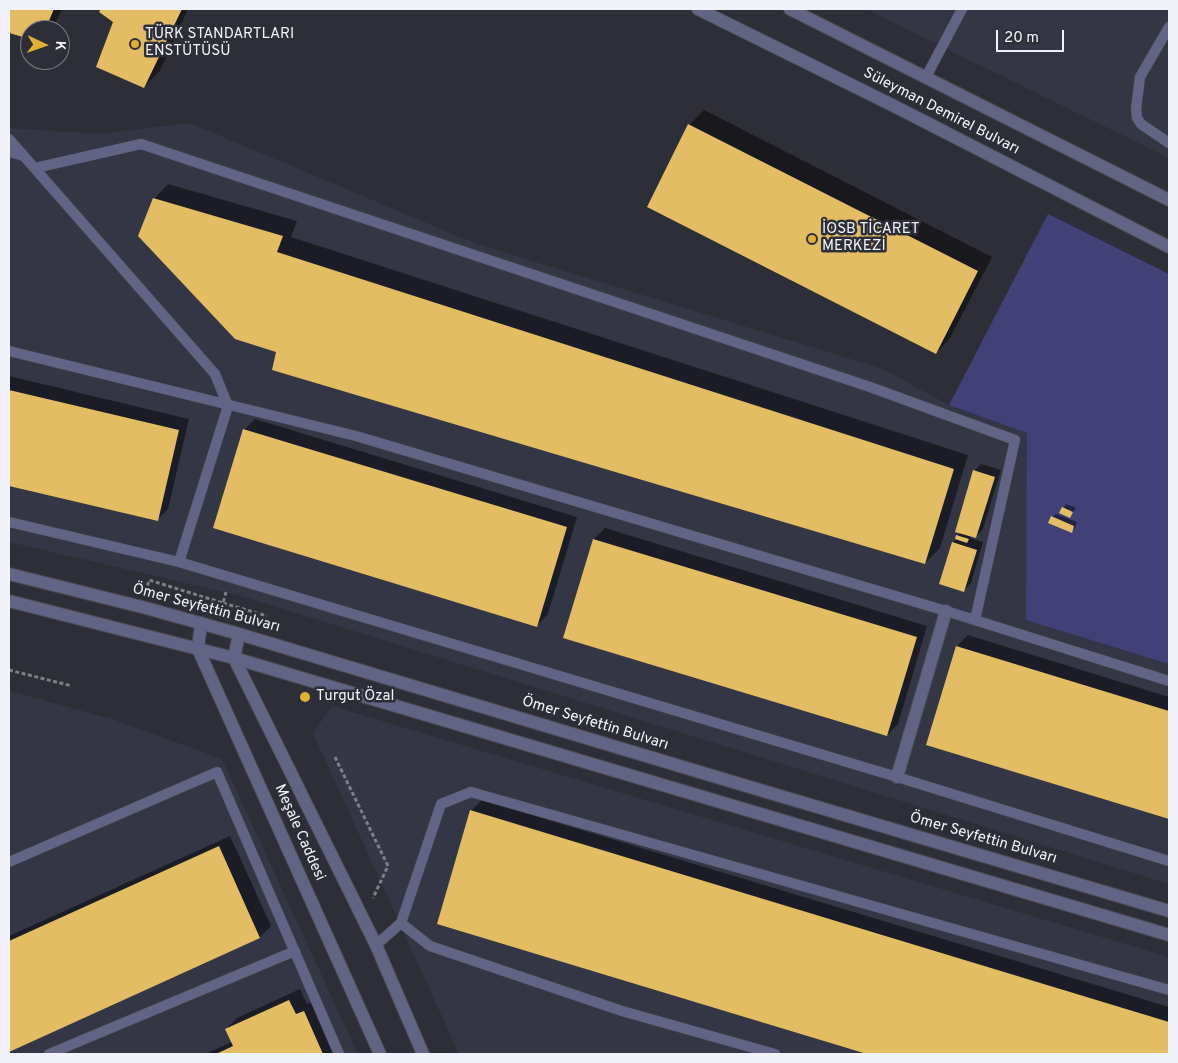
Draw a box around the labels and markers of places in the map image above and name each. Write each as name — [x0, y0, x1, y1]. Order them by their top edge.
place label: TÜRK STANDARTLARI ENSTÜTÜSÜ — [145, 26, 294, 61]
marker: TÜRK STANDARTLARI ENSTÜTÜSÜ — [129, 38, 141, 50]
place label: İOSB TİCARET MERKEZİ — [822, 221, 919, 256]
marker: İOSB TİCARET MERKEZİ — [806, 233, 818, 245]
place label: Turgut Özal — [316, 688, 394, 706]
marker: Turgut Özal — [298, 690, 312, 704]

